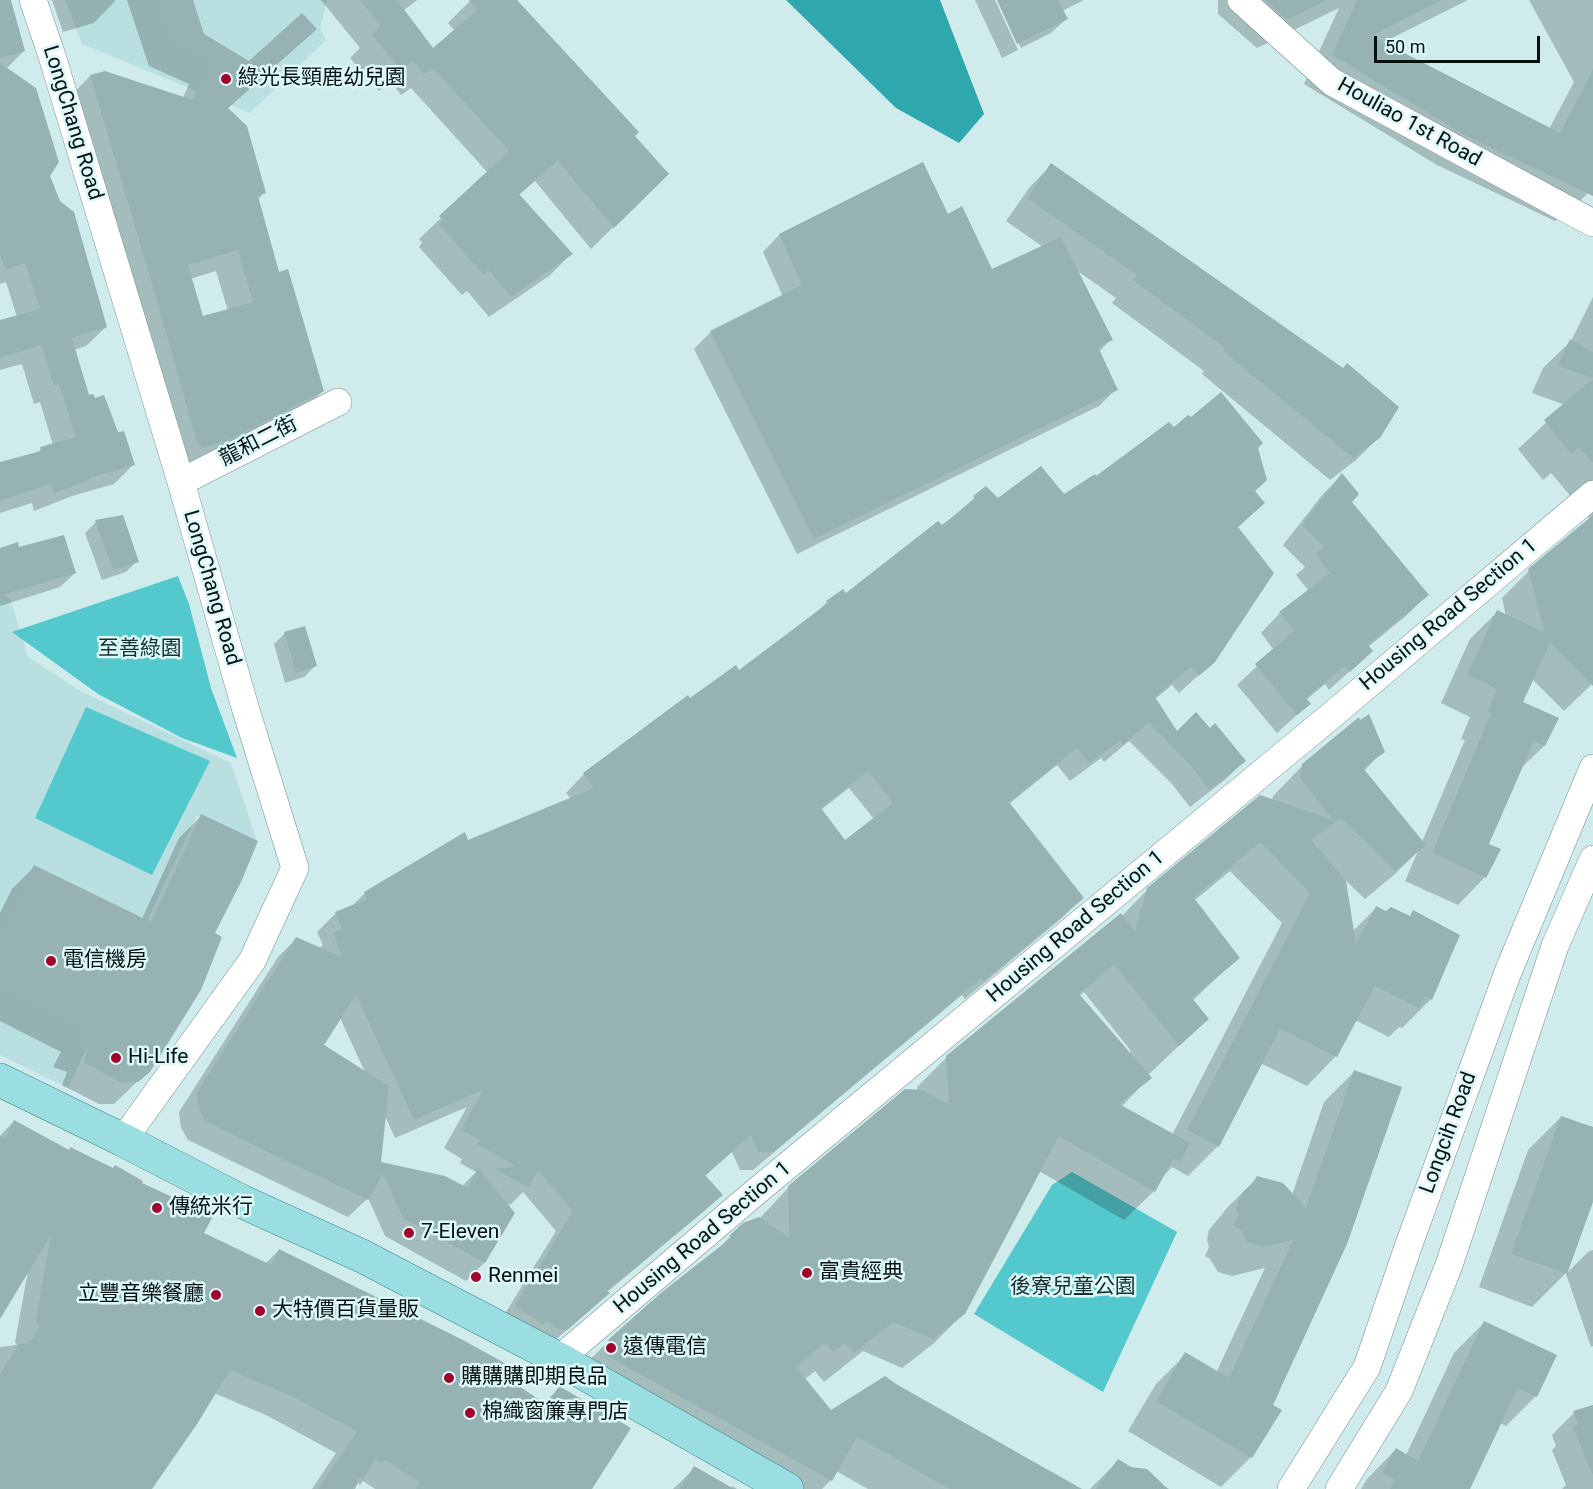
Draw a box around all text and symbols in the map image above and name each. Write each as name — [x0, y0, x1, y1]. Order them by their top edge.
scale bar — [1377, 24, 1544, 62]
text: 50 m — [1385, 36, 1425, 57]
street label: LongChang Road — [37, 43, 107, 203]
place label: 綠光長頸鹿幼兒園 — [238, 66, 406, 92]
marker: 綠光長頸鹿幼兒園 — [219, 72, 233, 86]
street label: Houliao 1st Road — [1333, 73, 1485, 173]
street label: 龍和二街 — [216, 412, 302, 472]
street label: LongChang Road — [177, 508, 245, 668]
street label: Housing Road Section 1 — [1355, 533, 1543, 697]
park label: 至善綠園 — [98, 637, 182, 663]
street label: Housing Road Section 1 — [982, 845, 1170, 1009]
place label: 電信機房 — [63, 948, 147, 974]
marker: 電信機房 — [44, 954, 58, 968]
place label: Hi-Life — [128, 1045, 188, 1071]
marker: Hi-Life — [109, 1051, 123, 1065]
street label: Longcih Road — [1415, 1069, 1483, 1197]
street label: Housing Road Section 1 — [609, 1156, 797, 1320]
place label: 傳統米行 — [169, 1195, 253, 1221]
marker: 傳統米行 — [150, 1201, 164, 1215]
place label: 7-Eleven — [421, 1220, 499, 1246]
marker: 7-Eleven — [402, 1226, 416, 1240]
place label: 富貴經典 — [819, 1260, 903, 1286]
place label: Renmei — [488, 1264, 558, 1290]
marker: 富貴經典 — [800, 1266, 814, 1280]
marker: Renmei — [469, 1270, 483, 1284]
park label: 後寮兒童公園 — [1010, 1275, 1136, 1301]
place label: 立豐音樂餐廳 — [78, 1282, 204, 1308]
marker: 立豐音樂餐廳 — [209, 1288, 223, 1302]
place label: 大特價百貨量販 — [272, 1298, 419, 1324]
marker: 大特價百貨量販 — [253, 1304, 267, 1318]
place label: 遠傳電信 — [623, 1335, 707, 1361]
marker: 遠傳電信 — [604, 1341, 618, 1355]
place label: 購購購即期良品 — [461, 1365, 608, 1391]
marker: 購購購即期良品 — [442, 1371, 456, 1385]
place label: 棉織窗簾專門店 — [482, 1400, 629, 1426]
marker: 棉織窗簾專門店 — [463, 1406, 477, 1420]

